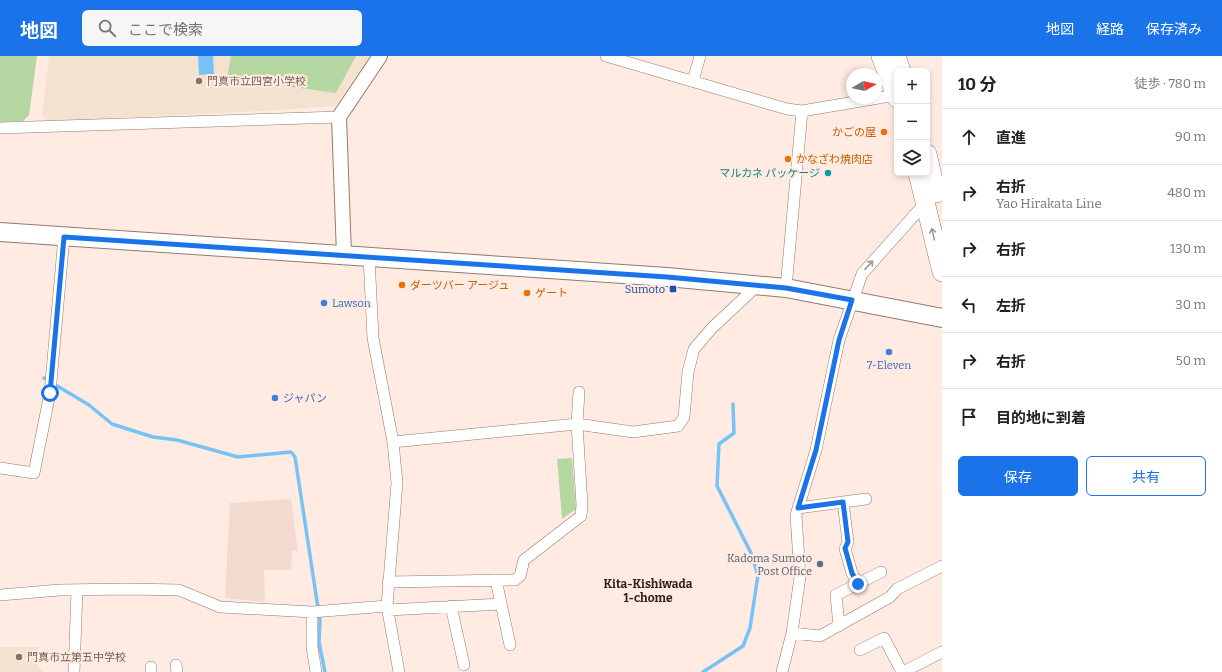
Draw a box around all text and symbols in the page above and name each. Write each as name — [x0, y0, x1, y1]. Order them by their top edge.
search box — [82, 10, 362, 46]
icon: search — [96, 17, 118, 39]
text: 地図 — [20, 19, 58, 42]
text: ここで検索 — [128, 21, 203, 39]
text: 地図 — [1046, 21, 1074, 38]
text: 経路 — [1096, 21, 1124, 38]
text: 保存済み — [1146, 21, 1202, 38]
north arrow — [846, 68, 882, 104]
map controls — [894, 68, 930, 176]
button: + — [894, 68, 930, 104]
text: 10 分 — [958, 74, 996, 95]
place label: 門真市立四宮小学校 — [207, 75, 306, 88]
marker: 門真市立四宮小学校 — [194, 76, 204, 86]
text: 徒歩 · 780 m — [1135, 76, 1206, 91]
button: − — [894, 104, 930, 140]
place label: かごの屋 — [832, 126, 876, 139]
icon: ahead — [958, 126, 980, 148]
marker: かごの屋 — [879, 127, 889, 137]
text: 直進 — [996, 129, 1026, 147]
text: 90 m — [1175, 129, 1206, 144]
button: layers — [894, 140, 930, 176]
place label: かなざわ焼肉店 — [796, 153, 873, 166]
marker: かなざわ焼肉店 — [783, 154, 793, 164]
place label: マルカネ パッケージ — [719, 167, 820, 180]
marker: マルカネ パッケージ — [823, 168, 833, 178]
text: 右折 — [996, 178, 1026, 196]
icon: right — [958, 182, 980, 204]
text: 480 m — [1167, 185, 1206, 200]
text: Yao Hirakata Line — [996, 196, 1102, 211]
one-way arrow — [929, 228, 936, 241]
icon: right — [958, 238, 980, 260]
text: 右折 — [996, 241, 1026, 259]
text: 130 m — [1170, 241, 1206, 256]
one-way arrow — [865, 260, 874, 270]
place label: ダーツバー アージュ — [410, 279, 509, 292]
marker: ダーツバー アージュ — [397, 280, 407, 290]
place label: Sumoto — [625, 283, 665, 296]
marker: Sumoto — [668, 284, 678, 294]
place label: ゲート — [535, 287, 568, 300]
marker: ゲート — [522, 288, 532, 298]
icon: left — [958, 294, 980, 316]
place label: Lawson — [332, 297, 371, 310]
text: 左折 — [996, 297, 1026, 315]
text: 30 m — [1175, 297, 1206, 312]
marker: Lawson — [319, 298, 329, 308]
marker: 7-Eleven — [884, 347, 894, 357]
icon: right — [958, 350, 980, 372]
text: 右折 — [996, 353, 1026, 371]
text: 50 m — [1176, 353, 1206, 368]
place label: 7-Eleven — [867, 359, 911, 372]
route start — [41, 384, 59, 402]
place label: ジャパン — [283, 392, 327, 405]
marker: ジャパン — [270, 393, 280, 403]
icon: arrive — [958, 406, 980, 428]
text: 目的地に到着 — [996, 409, 1086, 427]
button: 保存 — [958, 456, 1078, 496]
button: 共有 — [1086, 456, 1206, 496]
place label: Kadoma Sumoto Post Office — [727, 552, 812, 578]
marker: Kadoma Sumoto Post Office — [815, 559, 825, 569]
route end — [849, 575, 867, 593]
district label: Kita-Kishiwada 1-chome — [604, 577, 693, 605]
place label: 門真市立第五中学校 — [27, 651, 126, 664]
marker: 門真市立第五中学校 — [14, 652, 24, 662]

